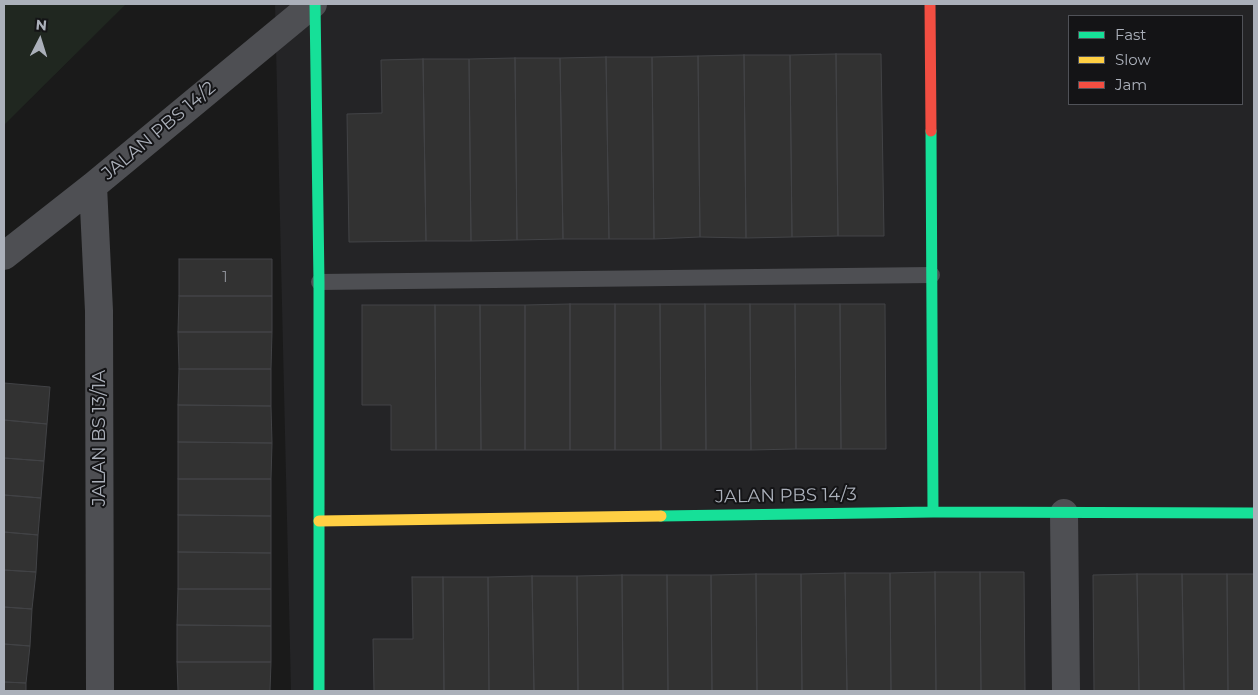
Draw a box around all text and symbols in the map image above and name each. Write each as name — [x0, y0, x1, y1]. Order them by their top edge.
north arrow — [15, 15, 65, 65]
legend — [1068, 15, 1243, 105]
text: N — [35, 16, 48, 35]
text: Fast — [1115, 25, 1146, 44]
text: Slow — [1115, 50, 1151, 69]
text: Jam — [1115, 75, 1147, 94]
street label: JALAN PBS 14/2 — [98, 77, 220, 185]
house number: 1 — [222, 269, 228, 287]
street label: JALAN BS 13/1A — [89, 370, 111, 506]
street label: JALAN PBS 14/3 — [715, 484, 857, 508]

